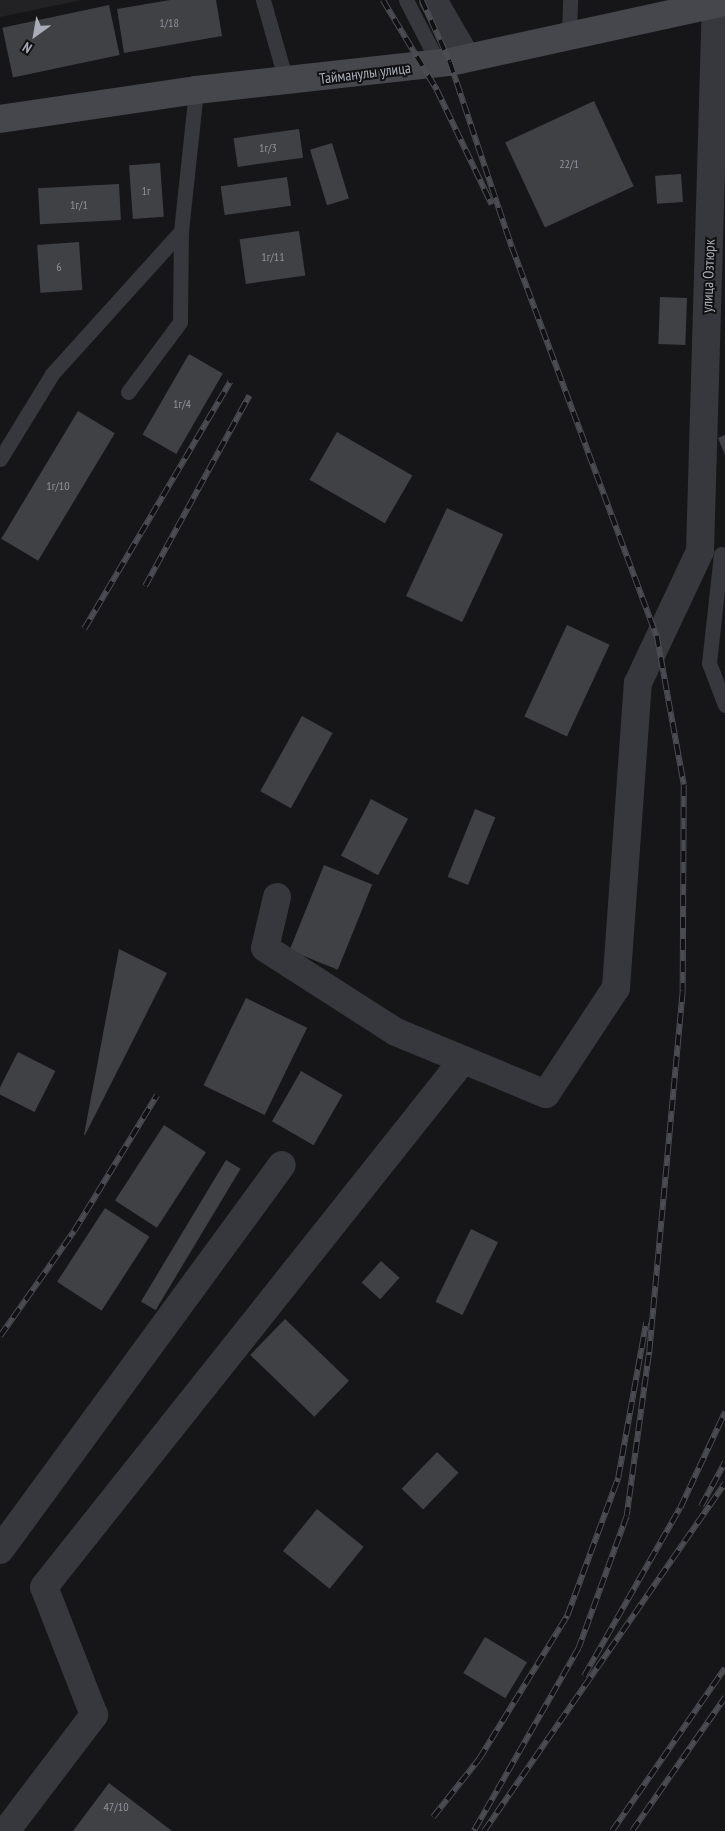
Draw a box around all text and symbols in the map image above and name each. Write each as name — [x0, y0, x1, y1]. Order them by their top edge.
north arrow — [10, 10, 60, 60]
house number: 1/18 — [159, 16, 179, 30]
text: N — [19, 38, 35, 57]
street label: Тайманулы улица — [318, 58, 412, 88]
house number: 1г/3 — [259, 141, 277, 155]
house number: 22/1 — [559, 157, 579, 171]
house number: 1г — [142, 184, 150, 198]
house number: 1г/1 — [70, 198, 88, 212]
street label: улица Озтюрк — [698, 239, 718, 313]
house number: 1г/11 — [261, 250, 285, 264]
house number: 6 — [56, 260, 62, 274]
house number: 1г/4 — [173, 397, 191, 411]
house number: 1г/10 — [46, 479, 70, 493]
house number: 47/10 — [103, 1800, 129, 1814]

